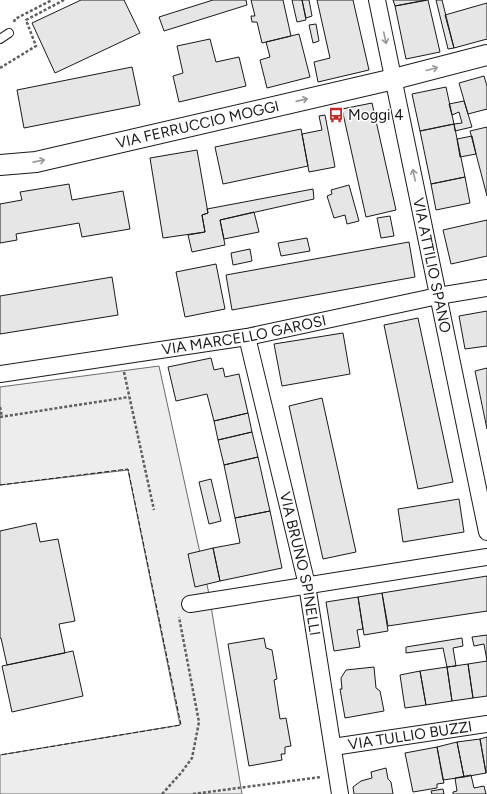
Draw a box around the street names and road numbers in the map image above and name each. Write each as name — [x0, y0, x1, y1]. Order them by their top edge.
street label: VIA FERRUCCIO MOGGI — [114, 97, 281, 152]
street label: VIA ATTILIO SPANO — [409, 196, 455, 335]
street label: VIA MARCELLO GAROSI — [160, 311, 328, 359]
street label: VIA BRUNO SPINELLI — [276, 490, 324, 637]
street label: VIA TULLIO BUZZI — [347, 717, 473, 754]

